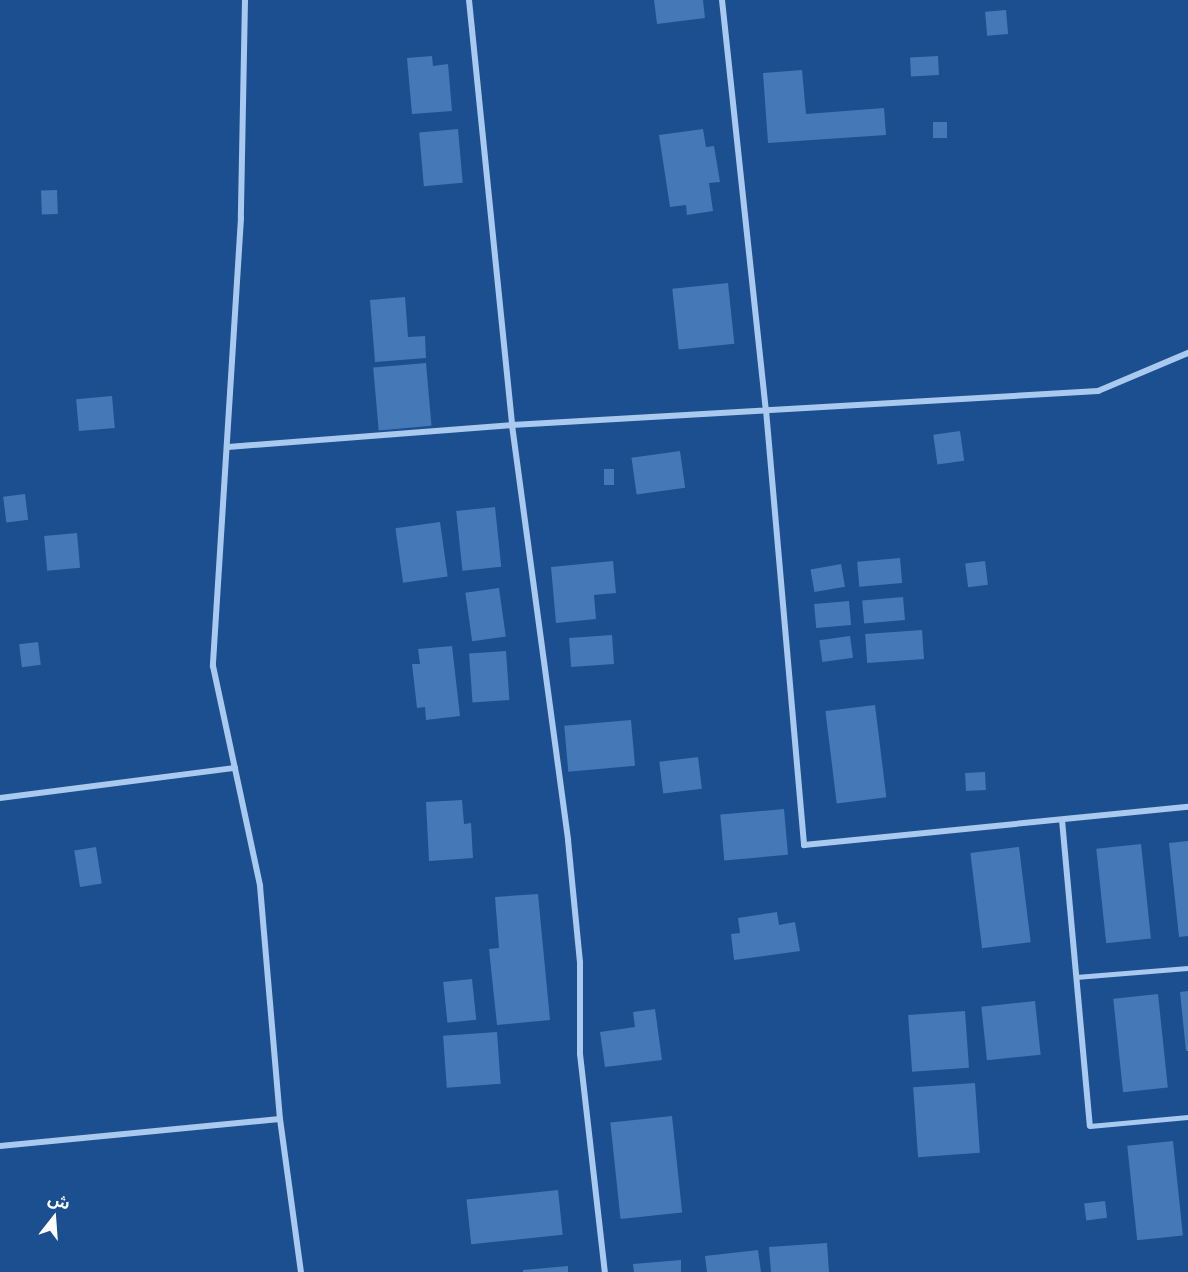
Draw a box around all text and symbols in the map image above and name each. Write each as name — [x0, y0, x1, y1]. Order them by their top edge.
north arrow — [24, 1188, 84, 1248]
text: ش — [46, 1188, 73, 1213]

